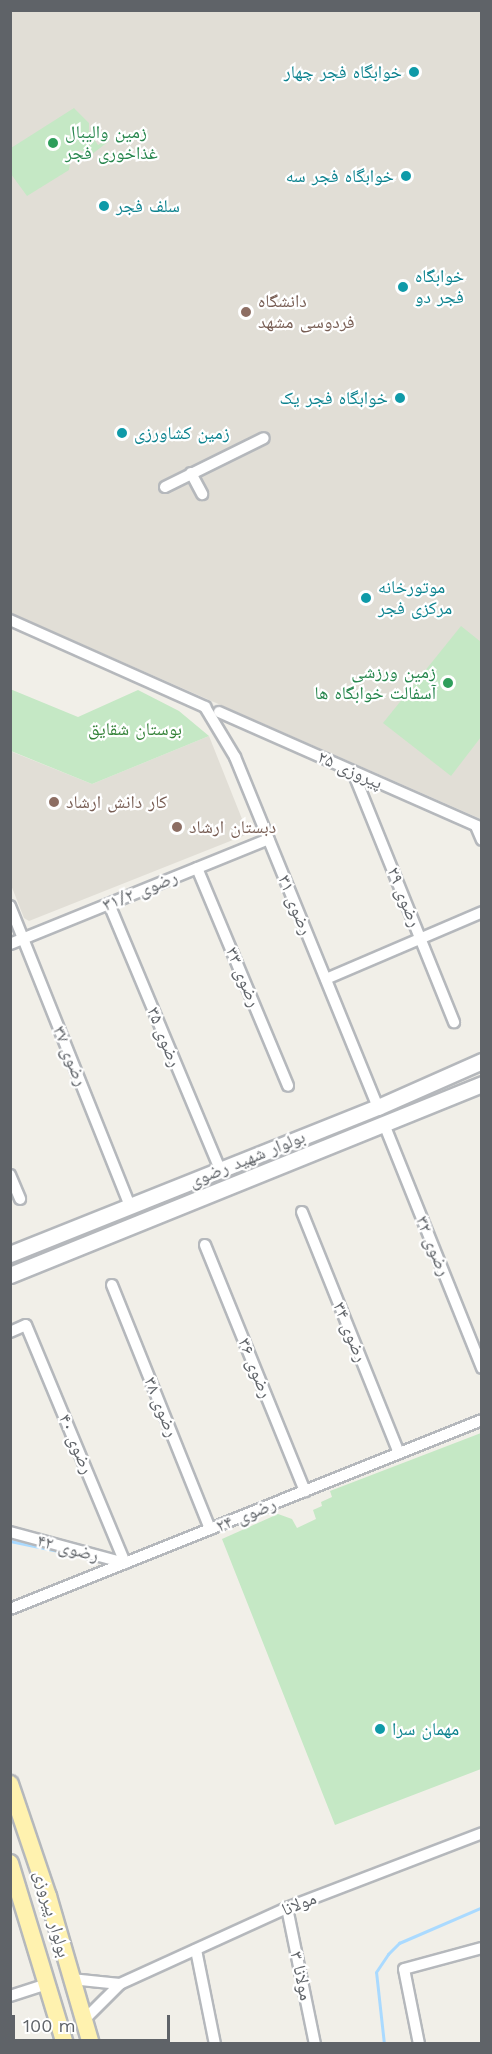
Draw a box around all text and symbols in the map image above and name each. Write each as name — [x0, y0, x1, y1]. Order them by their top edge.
place label: خوابگاه فجر چهار — [284, 61, 402, 83]
marker: خوابگاه فجر چهار — [407, 65, 421, 79]
place label: زمین والیبال غذاخوری فجر — [65, 122, 158, 164]
marker: زمین والیبال غذاخوری فجر — [46, 136, 60, 150]
place label: خوابگاه فجر سه — [286, 165, 394, 187]
marker: خوابگاه فجر سه — [399, 169, 413, 183]
place label: سلف فجر — [116, 195, 180, 217]
marker: سلف فجر — [97, 199, 111, 213]
place label: خوابگاه فجر دو — [415, 266, 464, 308]
marker: خوابگاه فجر دو — [396, 280, 410, 294]
place label: دانشگاه فردوسی مشهد — [258, 291, 355, 334]
marker: دانشگاه فردوسی مشهد — [239, 305, 253, 319]
place label: خوابگاه فجر یک — [279, 387, 388, 409]
marker: خوابگاه فجر یک — [393, 391, 407, 405]
place label: زمین کشاورزی — [134, 422, 230, 444]
marker: زمین کشاورزی — [115, 426, 129, 440]
place label: موتورخانه مرکزی فجر — [378, 577, 452, 620]
marker: موتورخانه مرکزی فجر — [359, 591, 373, 605]
place label: زمین ورزشی آسفالت خوابگاه ها — [315, 662, 436, 704]
marker: زمین ورزشی آسفالت خوابگاه ها — [441, 676, 455, 690]
park label: بوستان شقایق — [88, 718, 182, 740]
street label: پیروزی ۲۵ — [314, 746, 386, 794]
place label: کار دانش ارشاد — [66, 791, 167, 813]
marker: کار دانش ارشاد — [47, 795, 61, 809]
place label: دبستان ارشاد — [189, 816, 276, 838]
marker: دبستان ارشاد — [170, 820, 184, 834]
street label: رضوی ۲۹ — [382, 864, 426, 930]
street label: رضوی ۳۱/۲ — [99, 866, 181, 916]
street label: رضوی ۳۱ — [273, 872, 317, 938]
street label: رضوی ۳۳ — [221, 944, 265, 1010]
street label: رضوی ۳۵ — [142, 1004, 186, 1070]
street label: رضوی ۳۷ — [48, 1023, 92, 1089]
street label: بولوار شهید رضوی — [186, 1126, 308, 1192]
street label: رضوی ۳۲ — [411, 1213, 455, 1279]
street label: رضوی ۳۴ — [328, 1299, 372, 1365]
street label: رضوی ۳۶ — [233, 1335, 277, 1401]
street label: رضوی ۳۸ — [139, 1374, 183, 1440]
street label: رضوی ۴۰ — [54, 1411, 98, 1477]
street label: رضوی ۲۴ — [213, 1493, 279, 1537]
street label: رضوی ۴۲ — [35, 1529, 101, 1567]
place label: مهمان سرا — [392, 1718, 459, 1740]
marker: مهمان سرا — [373, 1722, 387, 1736]
street label: بولوار پیروزی — [29, 1868, 75, 1960]
street label: مولانا — [279, 1887, 319, 1921]
street label: مولانا ۳ — [285, 1949, 317, 2003]
scale bar — [15, 2003, 172, 2041]
text: 100 m — [23, 2015, 76, 2036]

